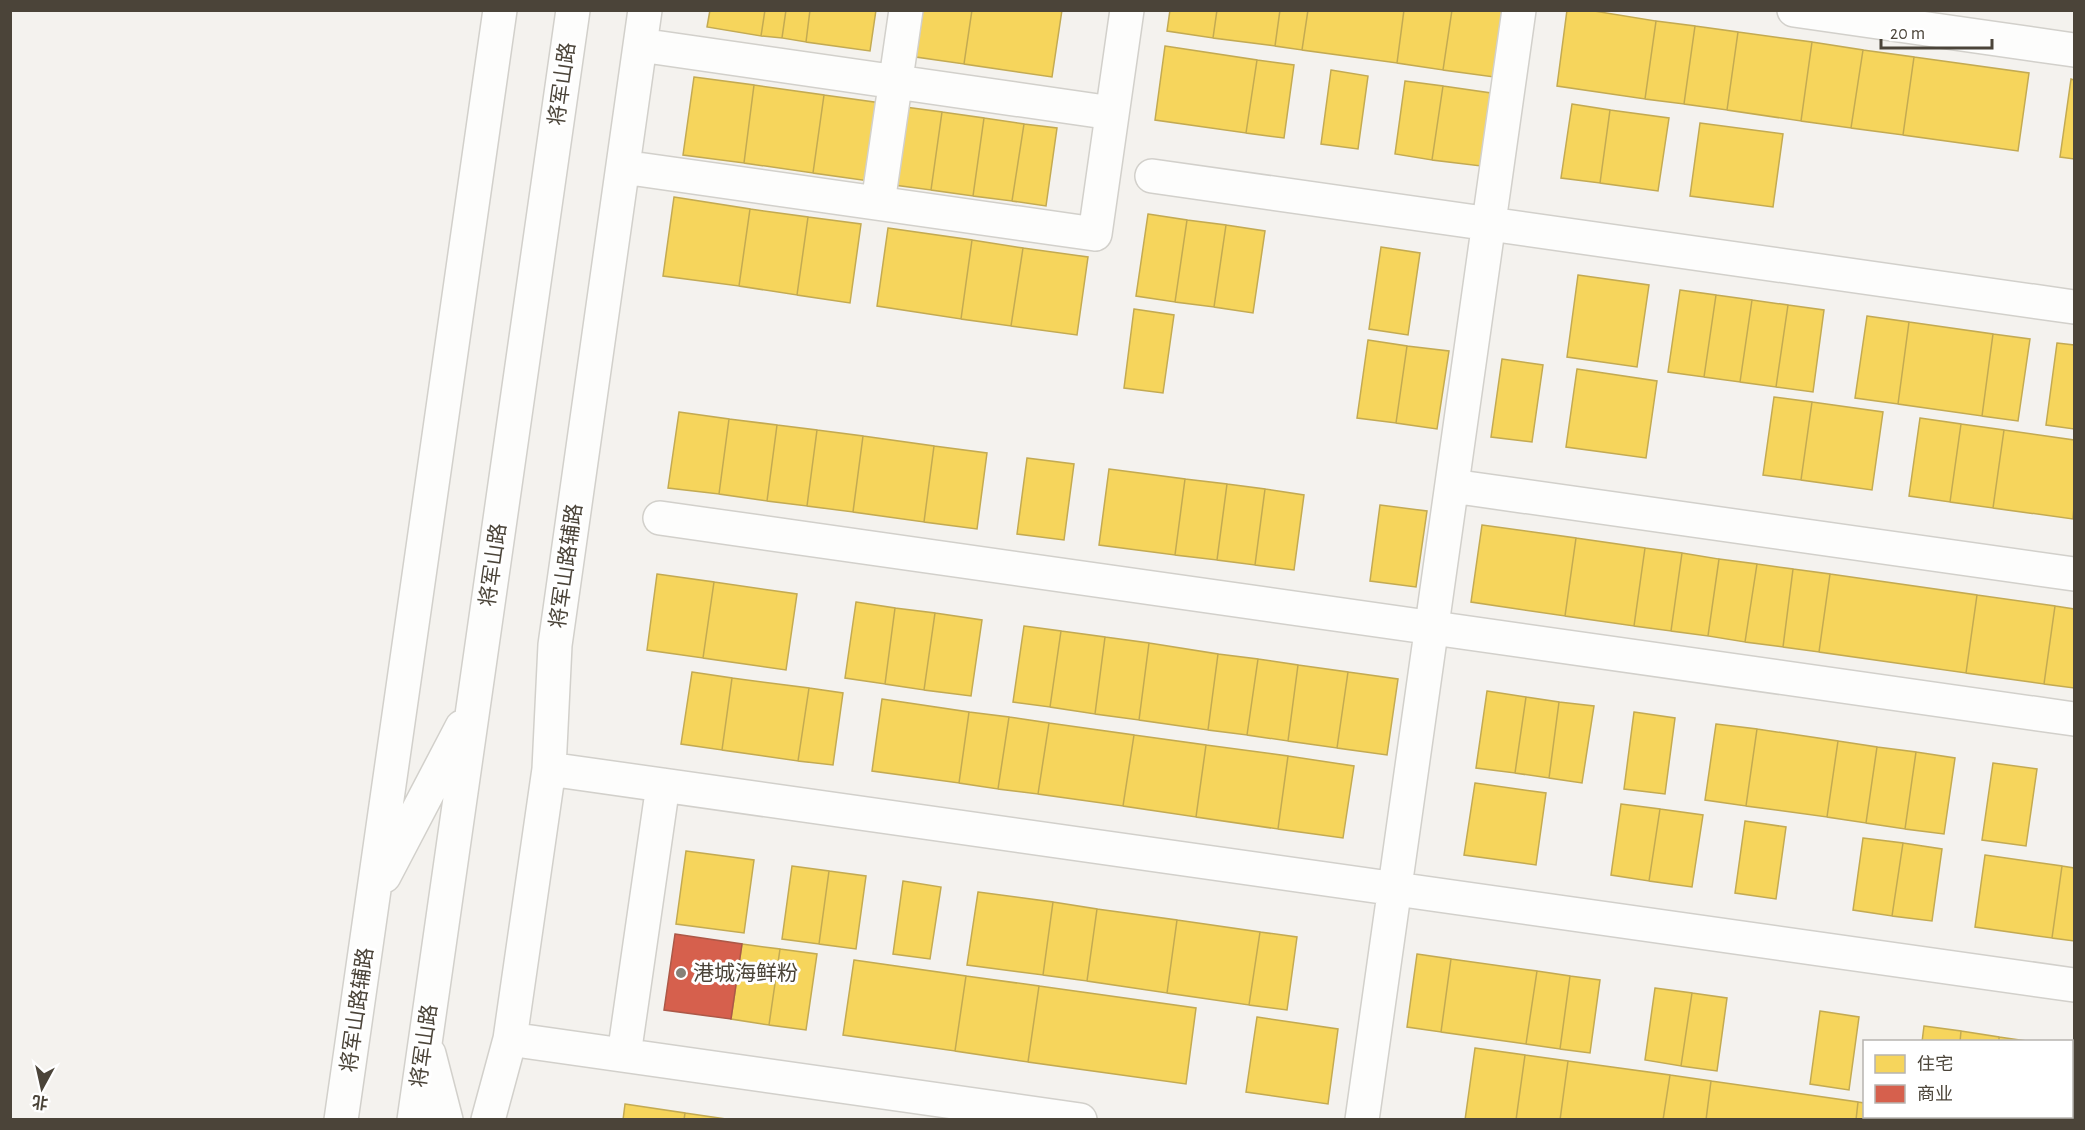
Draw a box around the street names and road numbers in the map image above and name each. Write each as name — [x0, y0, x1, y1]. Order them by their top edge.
street label: 将军山路 — [545, 41, 579, 127]
street label: 将军山路辅路 — [546, 502, 586, 630]
street label: 将军山路 — [476, 522, 510, 608]
street label: 将军山路辅路 — [337, 946, 377, 1074]
street label: 将军山路 — [407, 1003, 441, 1089]

